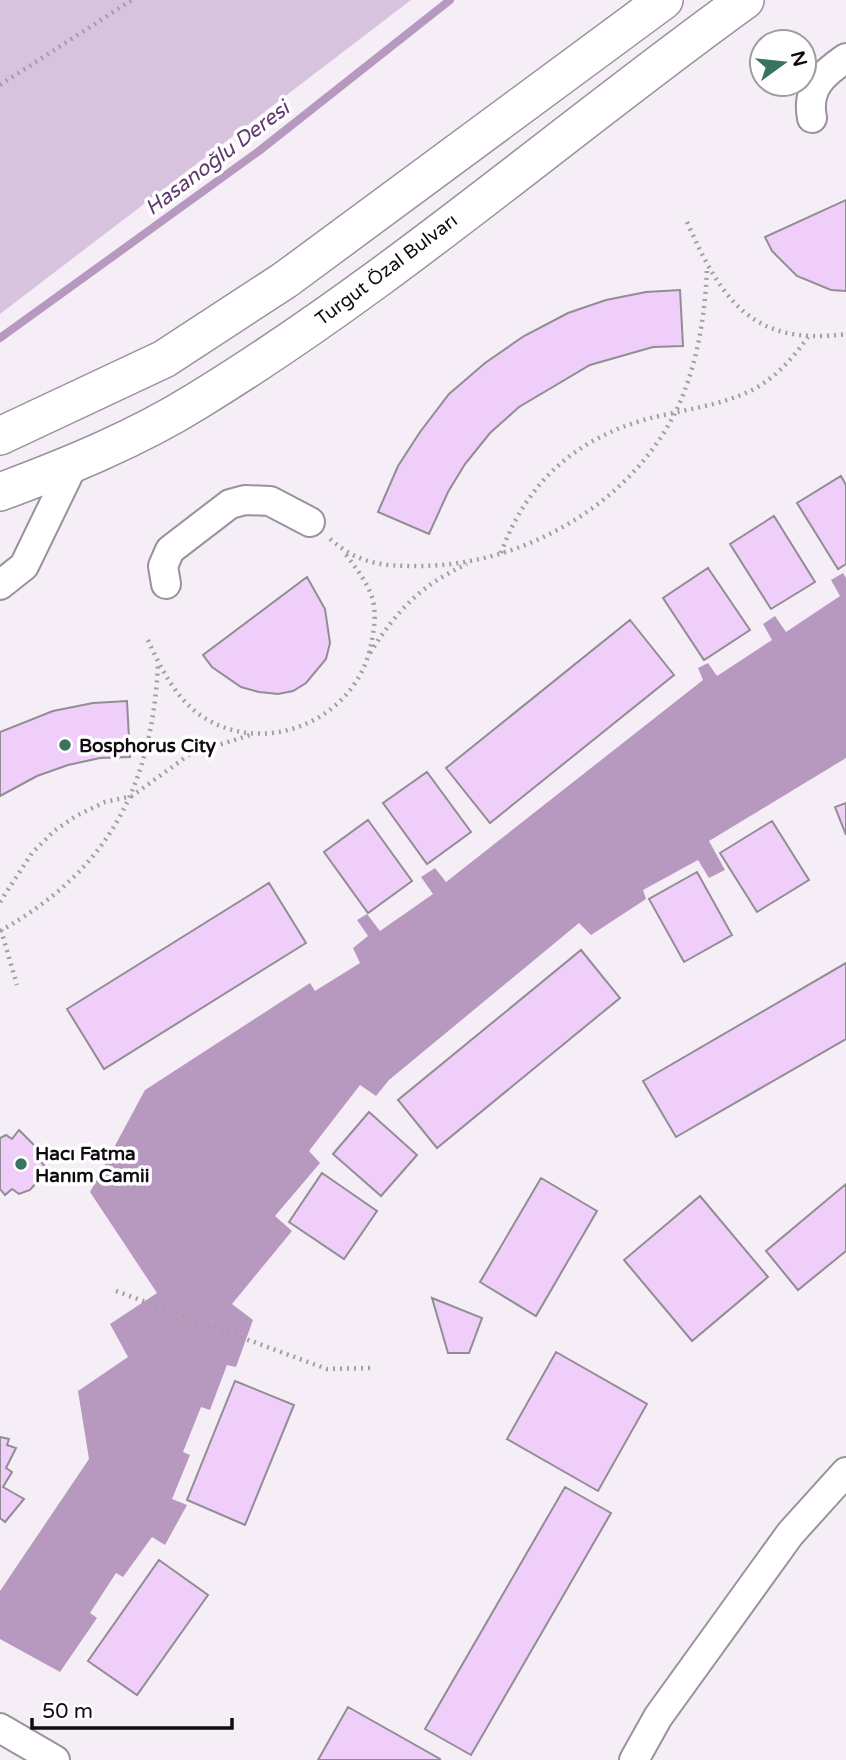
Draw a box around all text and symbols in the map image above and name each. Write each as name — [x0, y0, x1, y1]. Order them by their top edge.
north arrow — [748, 28, 818, 98]
text: N — [786, 49, 811, 69]
water label: Hasanoğlu Deresi — [140, 94, 297, 221]
street label: Turgut Özal Bulvarı — [311, 209, 462, 330]
place label: Bosphorus City — [79, 735, 217, 758]
marker: Bosphorus City — [57, 737, 73, 753]
place label: Hacı Fatma Hanım Camii — [35, 1143, 150, 1187]
marker: Hacı Fatma Hanım Camii — [13, 1156, 29, 1172]
scale bar — [32, 1686, 231, 1730]
text: 50 m — [42, 1699, 93, 1724]

